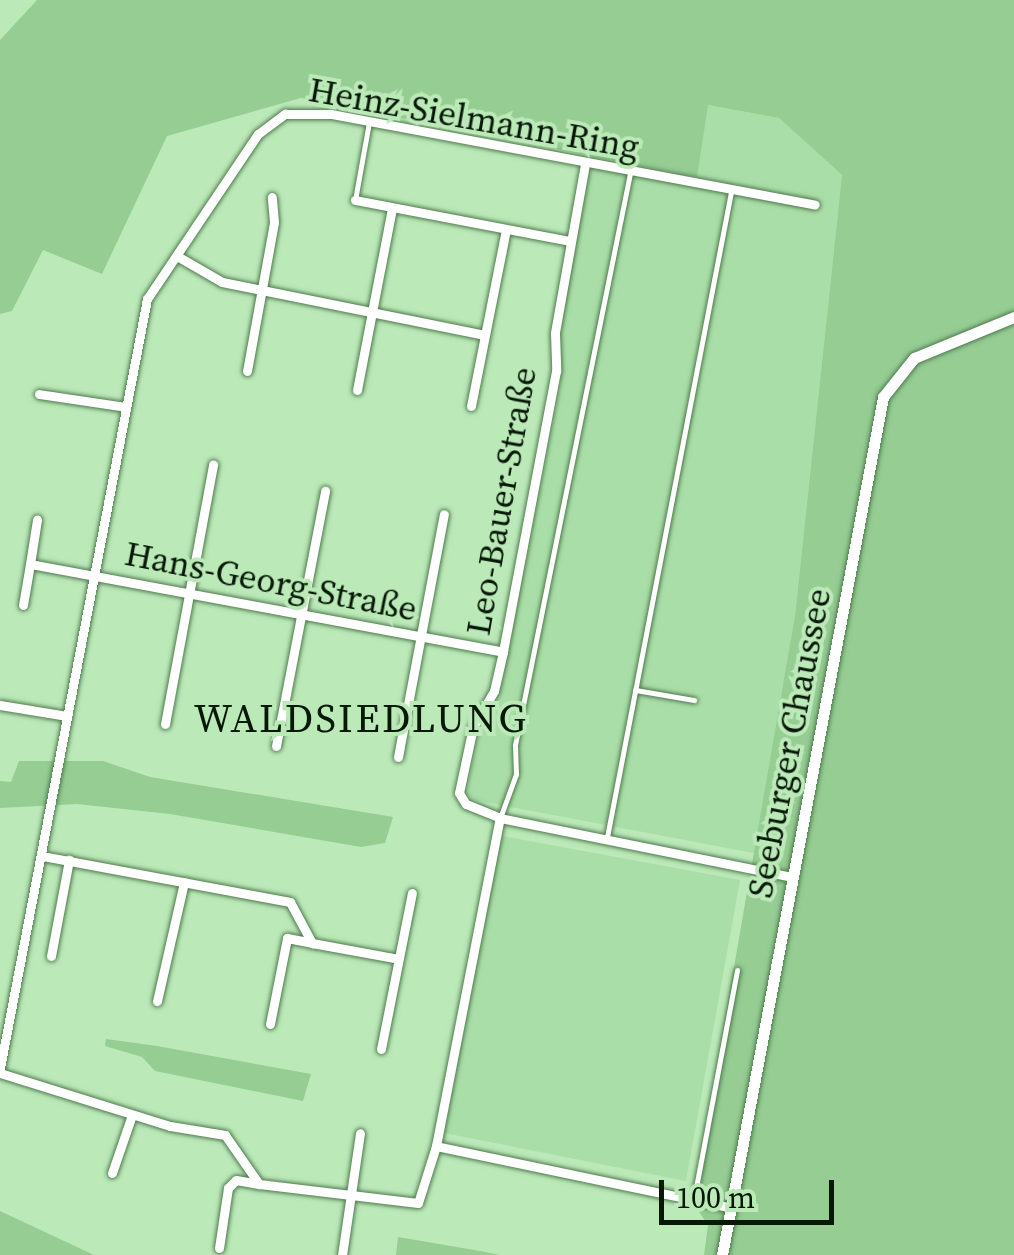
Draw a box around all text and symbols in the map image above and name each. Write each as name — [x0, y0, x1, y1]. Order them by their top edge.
street label: Heinz-Sielmann-Ring — [306, 68, 642, 168]
street label: Leo-Bauer-Straße — [457, 364, 545, 638]
street label: Hans-Georg-Straße — [122, 532, 420, 630]
street label: Seeburger Chaussee — [738, 585, 840, 901]
district label: WALDSIEDLUNG — [194, 694, 528, 742]
scale bar — [664, 1160, 839, 1222]
text: 100 m — [676, 1177, 755, 1218]

